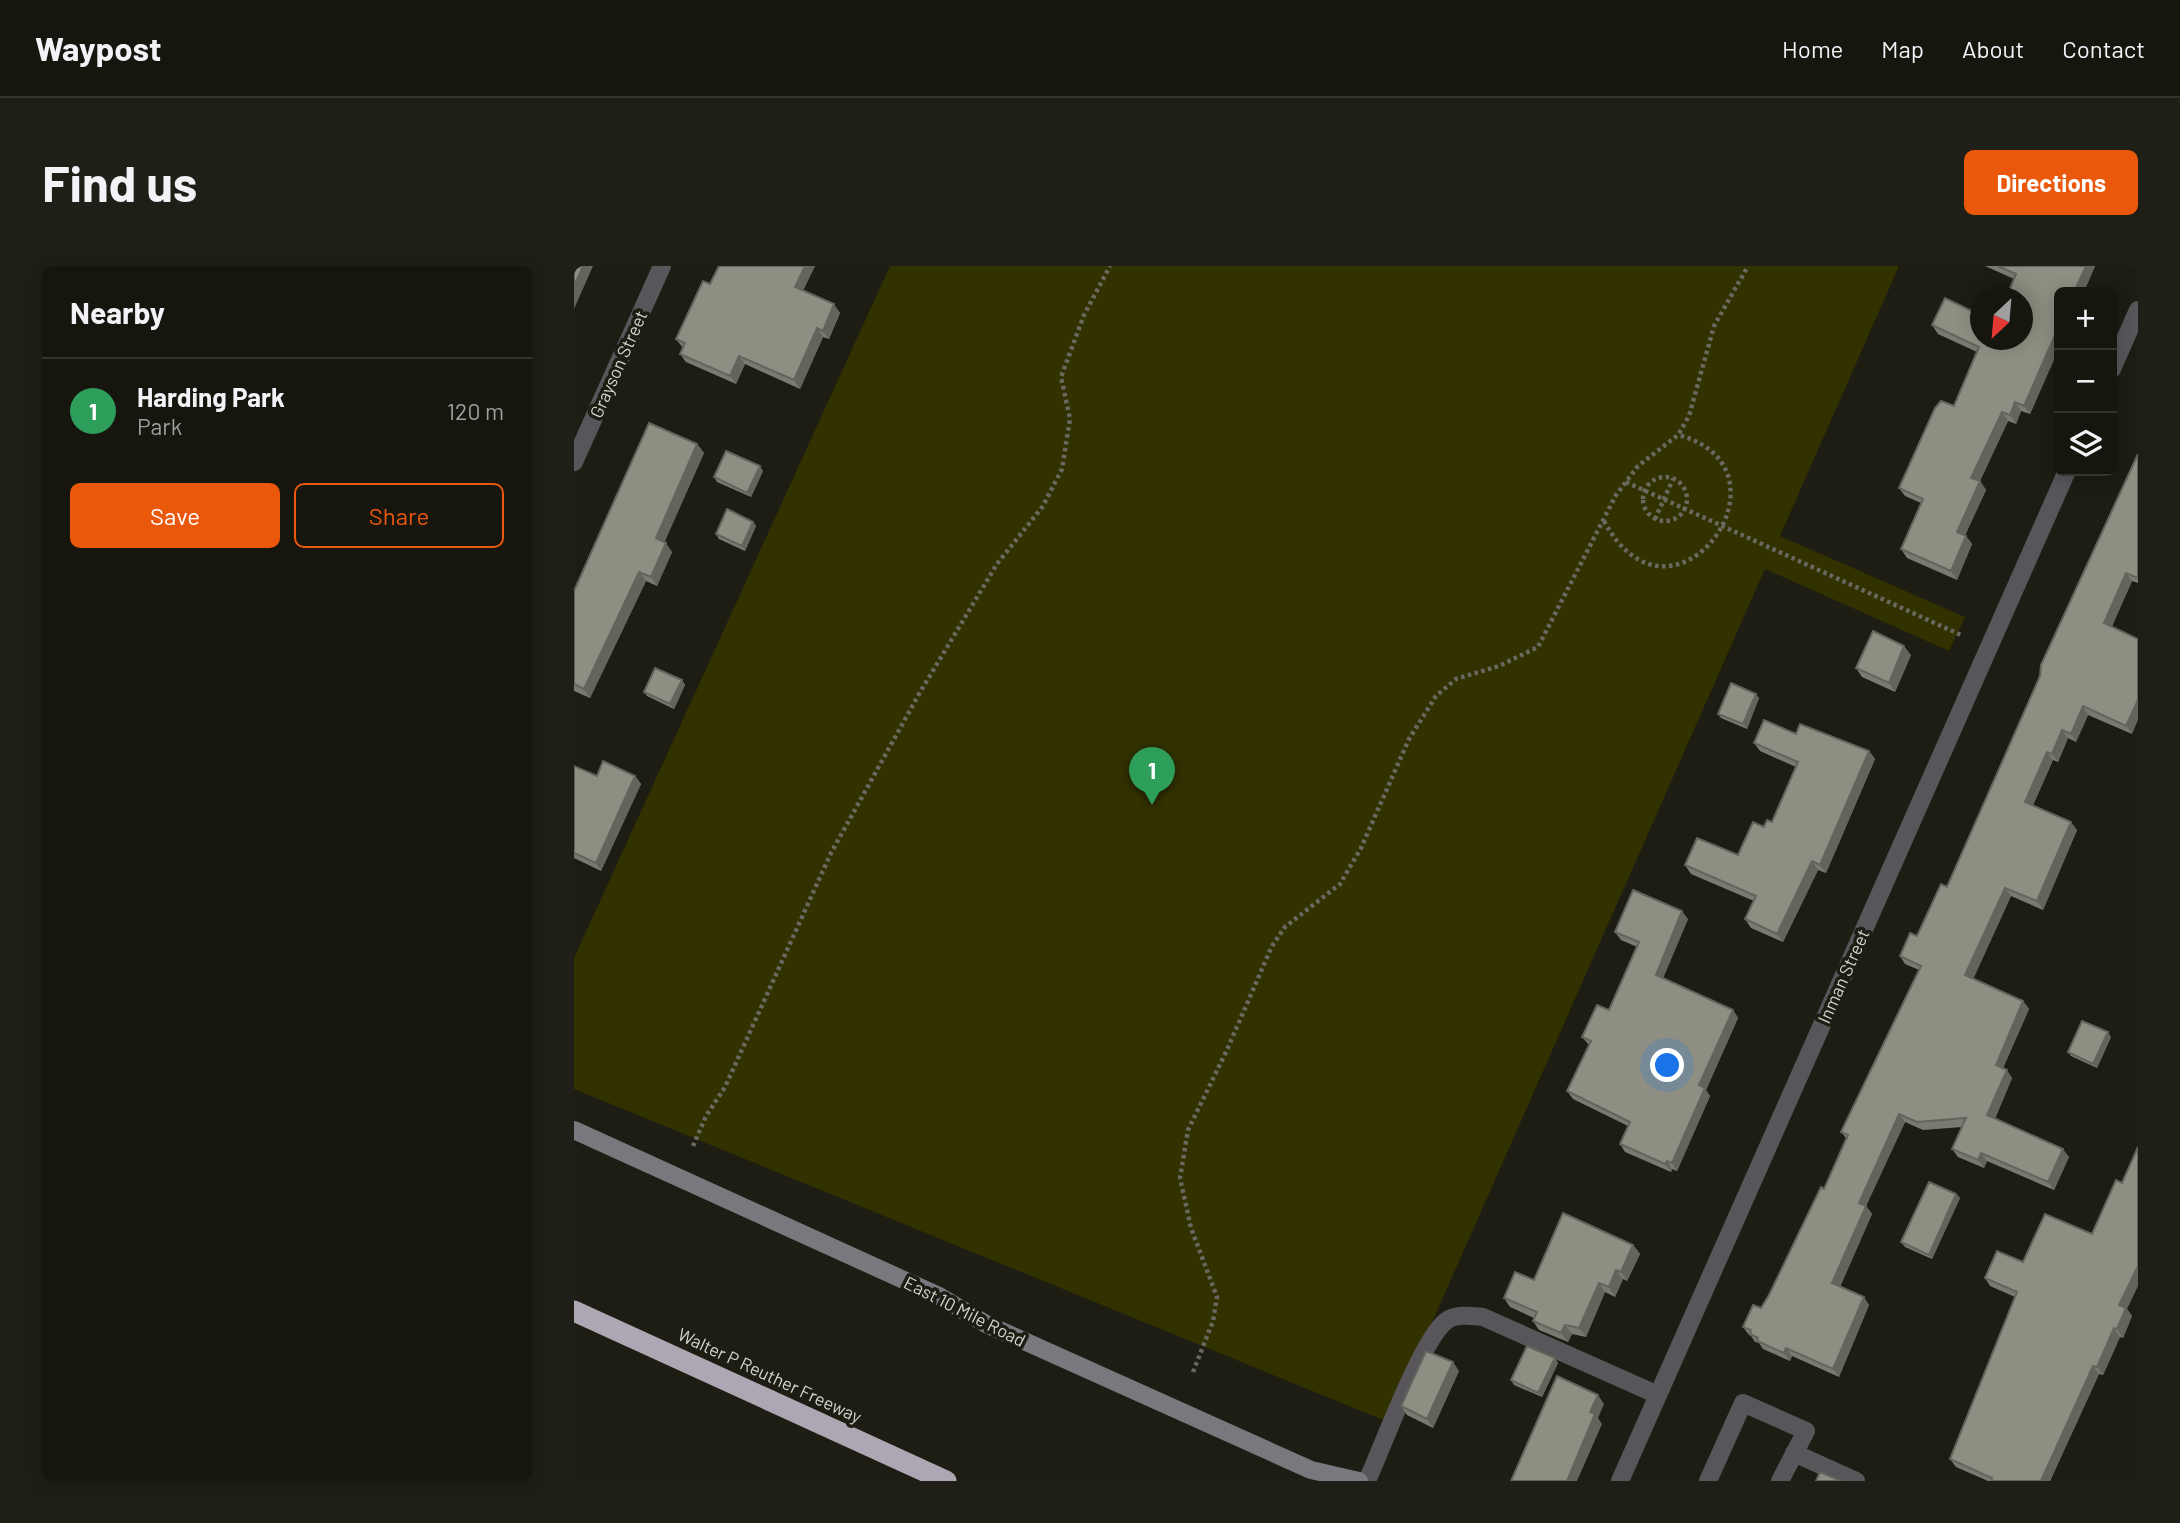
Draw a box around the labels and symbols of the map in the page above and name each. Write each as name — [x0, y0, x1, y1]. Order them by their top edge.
north arrow — [1970, 287, 2033, 350]
street label: Grayson Street — [585, 307, 651, 421]
pin: 1 — [1129, 747, 1175, 805]
street label: Inman Street — [1812, 925, 1874, 1027]
your location — [1650, 1048, 1684, 1082]
street label: East 10 Mile Road — [901, 1271, 1029, 1351]
street label: Walter P Reuther Freeway — [675, 1323, 865, 1427]

